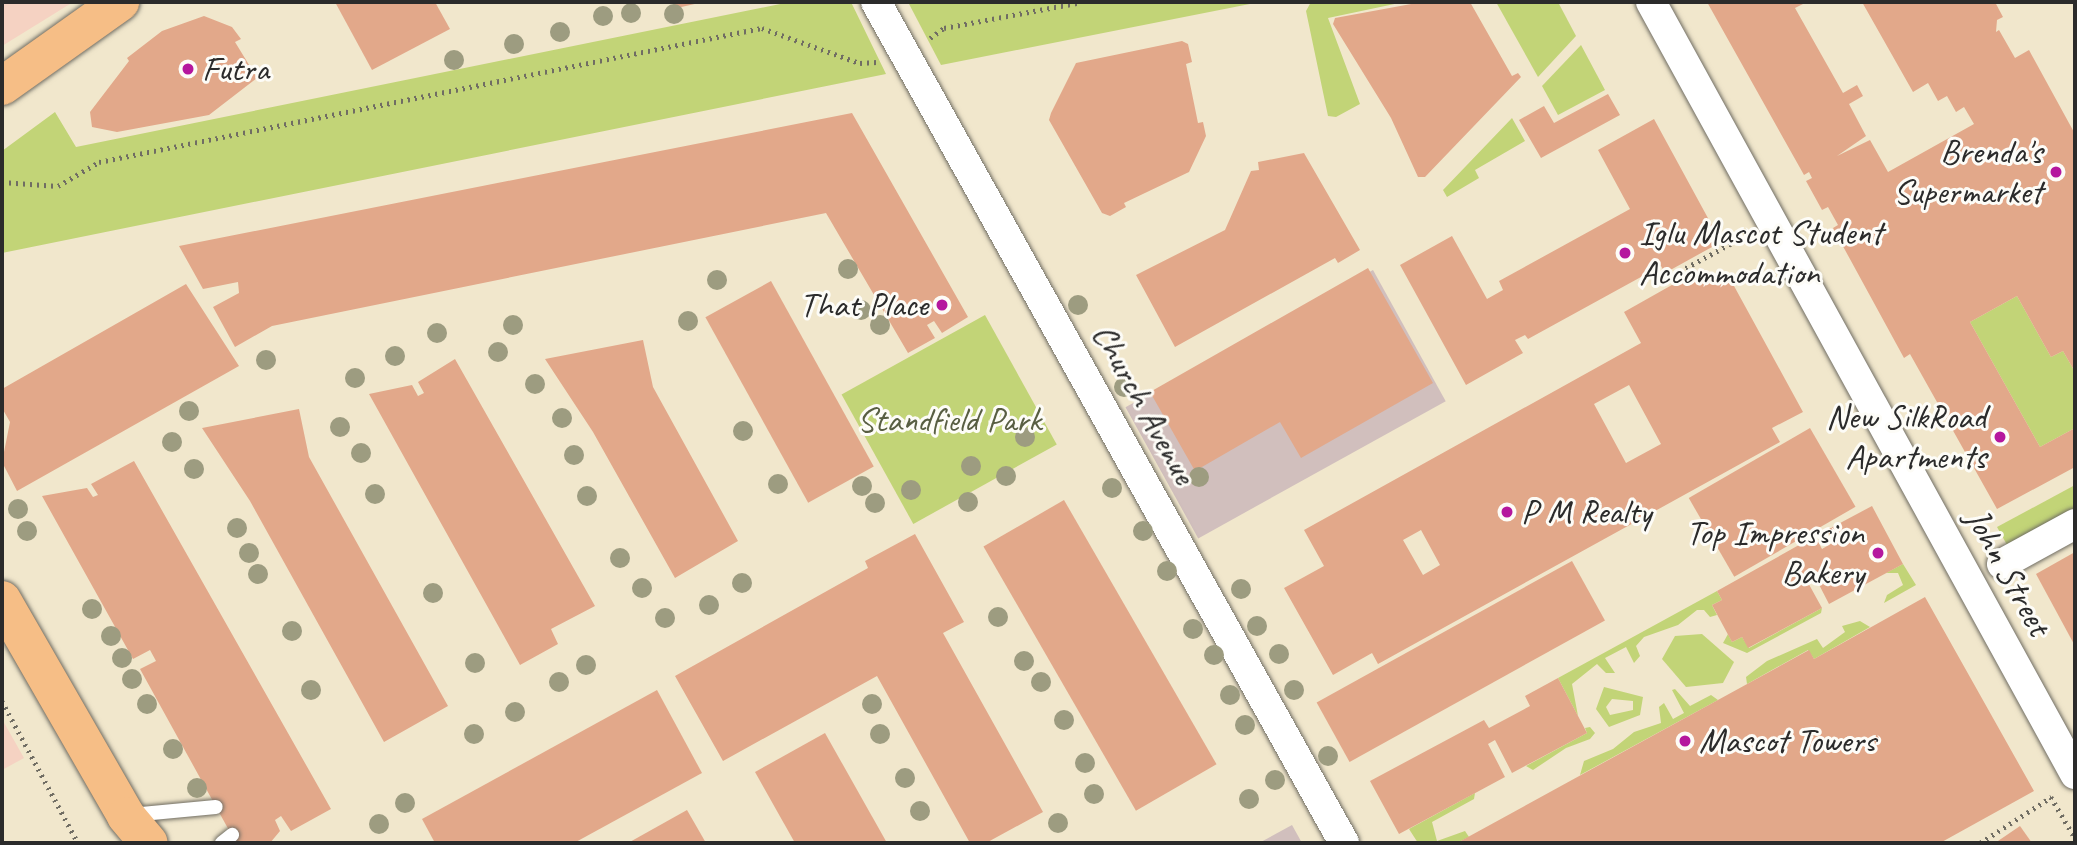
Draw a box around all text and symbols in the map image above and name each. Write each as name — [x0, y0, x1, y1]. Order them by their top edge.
place label: Futra — [202, 48, 269, 90]
marker: Futra — [180, 61, 196, 77]
place label: Brenda's Supermarket — [1893, 131, 2042, 213]
marker: Brenda's Supermarket — [2048, 164, 2064, 180]
place label: Iglu Mascot Student Accommodation — [1639, 212, 1884, 294]
marker: Iglu Mascot Student Accommodation — [1617, 245, 1633, 261]
place label: That Place — [798, 284, 928, 326]
marker: That Place — [934, 297, 950, 313]
street label: Church Avenue — [1083, 317, 1205, 491]
place label: New SilkRoad Apartments — [1826, 396, 1986, 478]
park label: Standfield Park — [856, 399, 1042, 441]
marker: New SilkRoad Apartments — [1992, 429, 2008, 445]
place label: P M Realty — [1521, 491, 1653, 533]
street label: John Street — [1956, 501, 2060, 643]
marker: P M Realty — [1499, 504, 1515, 520]
place label: Top Impression Bakery — [1688, 512, 1864, 594]
marker: Top Impression Bakery — [1870, 545, 1886, 561]
place label: Mascot Towers — [1699, 720, 1875, 762]
marker: Mascot Towers — [1677, 733, 1693, 749]

